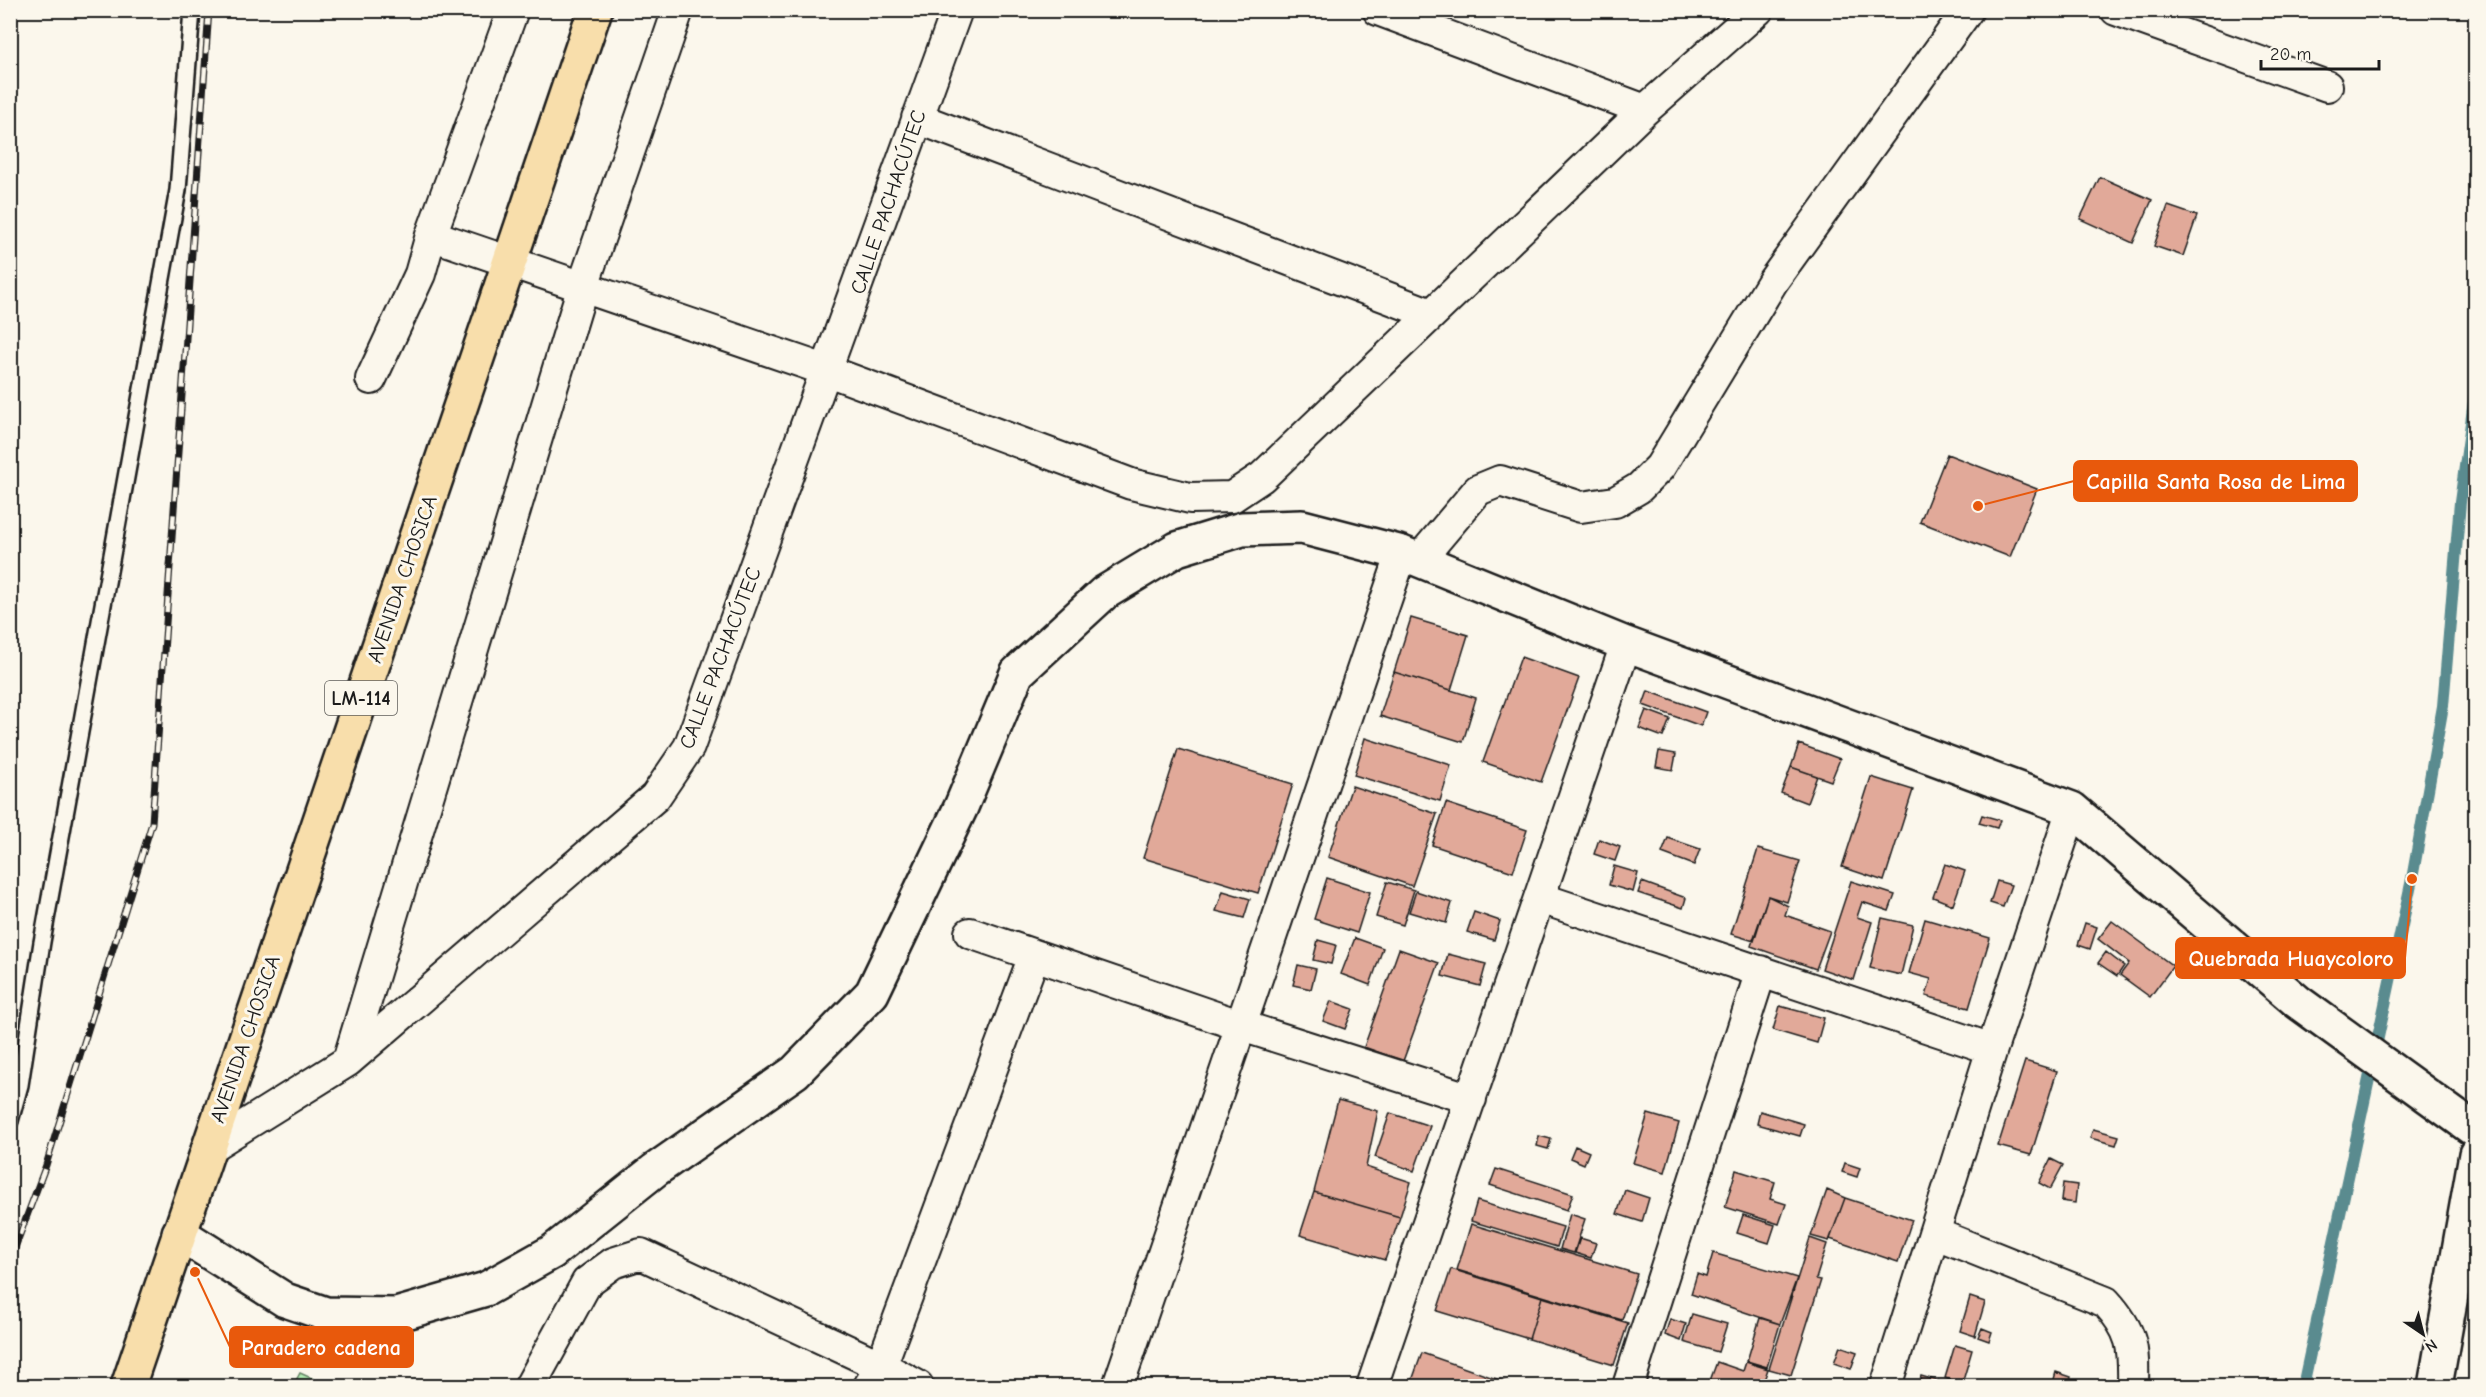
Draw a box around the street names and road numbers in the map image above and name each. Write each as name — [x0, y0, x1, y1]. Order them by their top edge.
street label: CALLE PACHACÚTEC — [845, 107, 931, 297]
street label: AVENIDA CHOSICA — [362, 492, 442, 666]
street label: CALLE PACHACÚTEC — [674, 564, 766, 752]
road number: LM-114 — [325, 681, 397, 715]
street label: AVENIDA CHOSICA — [205, 952, 285, 1126]

